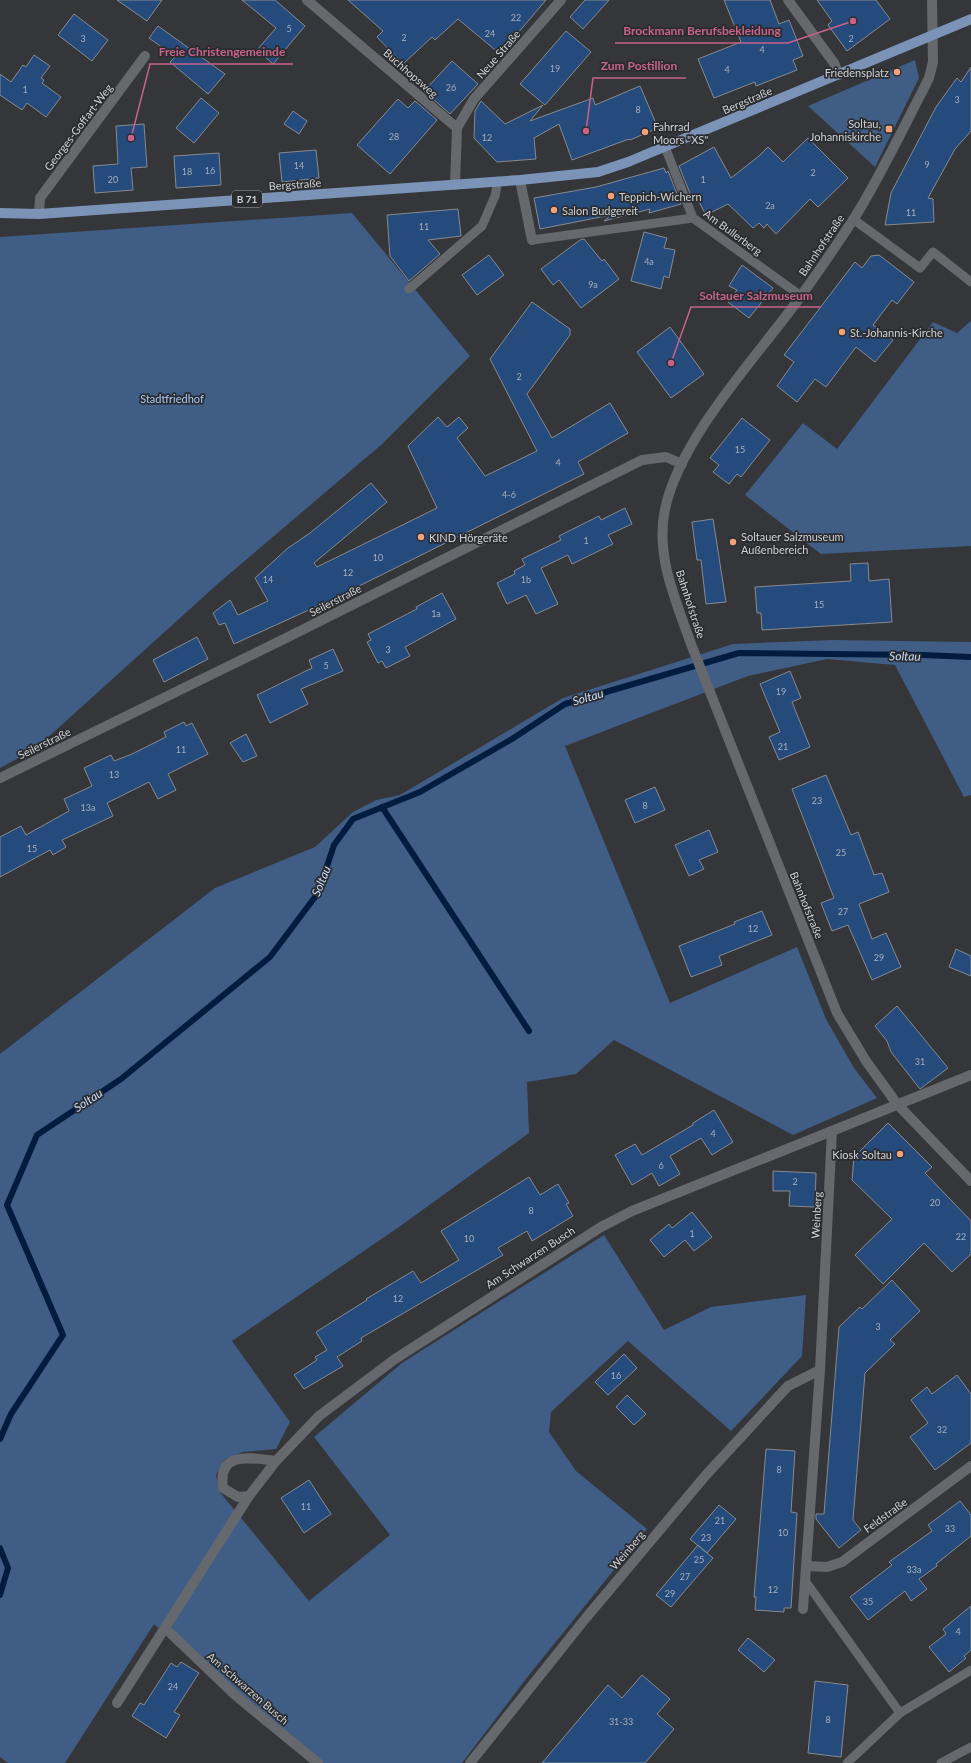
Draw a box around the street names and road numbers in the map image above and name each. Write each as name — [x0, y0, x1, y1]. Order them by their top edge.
street label: Neue Straße — [473, 27, 523, 81]
street label: Buchhopsweg — [381, 46, 441, 100]
street label: Georges-Goffart-Weg — [41, 81, 115, 173]
street label: Bergstraße — [720, 84, 774, 116]
street label: Bergstraße — [268, 176, 322, 192]
road number: B 71 — [232, 191, 262, 207]
street label: Am Bullerberg — [701, 206, 765, 258]
street label: Bahnhofstraße — [796, 212, 846, 278]
street label: Bahnhofstraße — [674, 568, 708, 640]
street label: Seilerstraße — [307, 581, 364, 619]
street label: Seilerstraße — [16, 725, 73, 761]
street label: Bahnhofstraße — [788, 870, 826, 941]
street label: Weinberg — [808, 1191, 824, 1239]
street label: Am Schwarzen Busch — [483, 1223, 577, 1291]
street label: Feldstraße — [861, 1495, 909, 1535]
street label: Weinberg — [607, 1528, 647, 1572]
street label: Am Schwarzen Busch — [205, 1649, 291, 1727]

